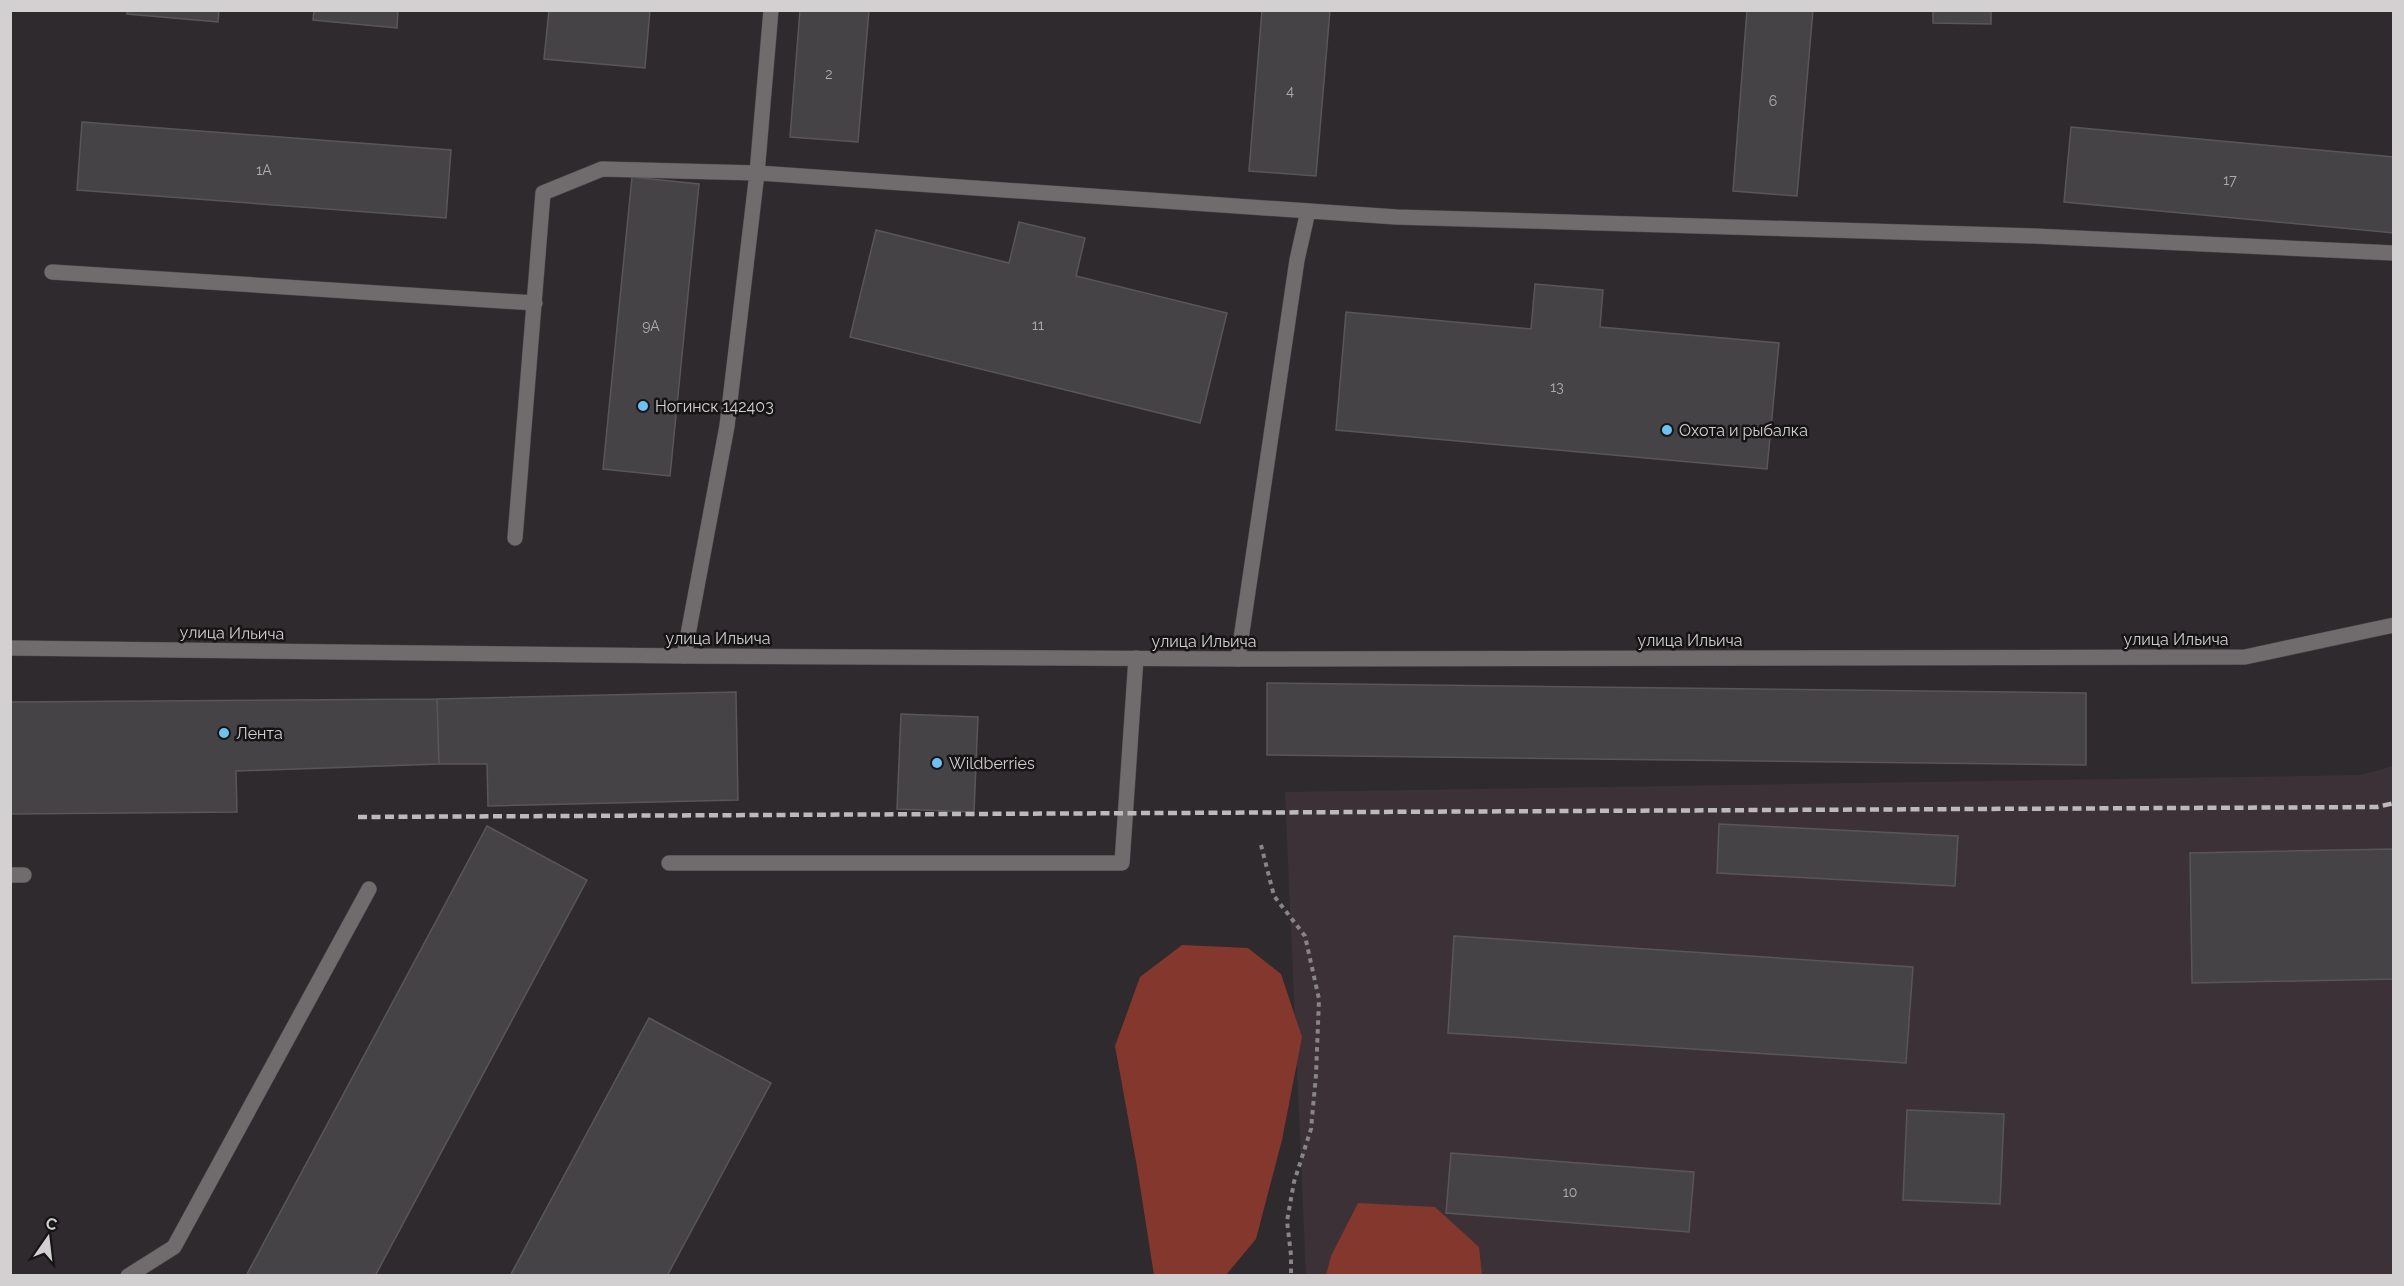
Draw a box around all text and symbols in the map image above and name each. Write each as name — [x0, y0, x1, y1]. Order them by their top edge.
house number: 2 — [825, 66, 833, 82]
house number: 4 — [1286, 83, 1294, 99]
house number: 6 — [1769, 93, 1777, 109]
house number: 1А — [256, 162, 272, 178]
house number: 17 — [2223, 172, 2237, 188]
house number: 11 — [1032, 317, 1044, 333]
house number: 9А — [642, 318, 660, 334]
house number: 13 — [1550, 379, 1564, 395]
place label: Ногинск 142403 — [655, 397, 774, 416]
marker: Ногинск 142403 — [636, 399, 650, 413]
place label: Охота и рыбалка — [1679, 421, 1808, 440]
marker: Охота и рыбалка — [1660, 423, 1674, 437]
street label: улица Ильича — [179, 623, 285, 643]
street label: улица Ильича — [666, 629, 770, 648]
street label: улица Ильича — [2124, 630, 2228, 649]
street label: улица Ильича — [1638, 631, 1742, 650]
street label: улица Ильича — [1152, 632, 1256, 651]
place label: Лента — [236, 724, 283, 743]
marker: Лента — [217, 726, 231, 740]
place label: Wildberries — [949, 754, 1035, 773]
marker: Wildberries — [930, 756, 944, 770]
house number: 10 — [1563, 1184, 1577, 1200]
north arrow — [18, 1208, 78, 1268]
text: С — [44, 1213, 59, 1234]

